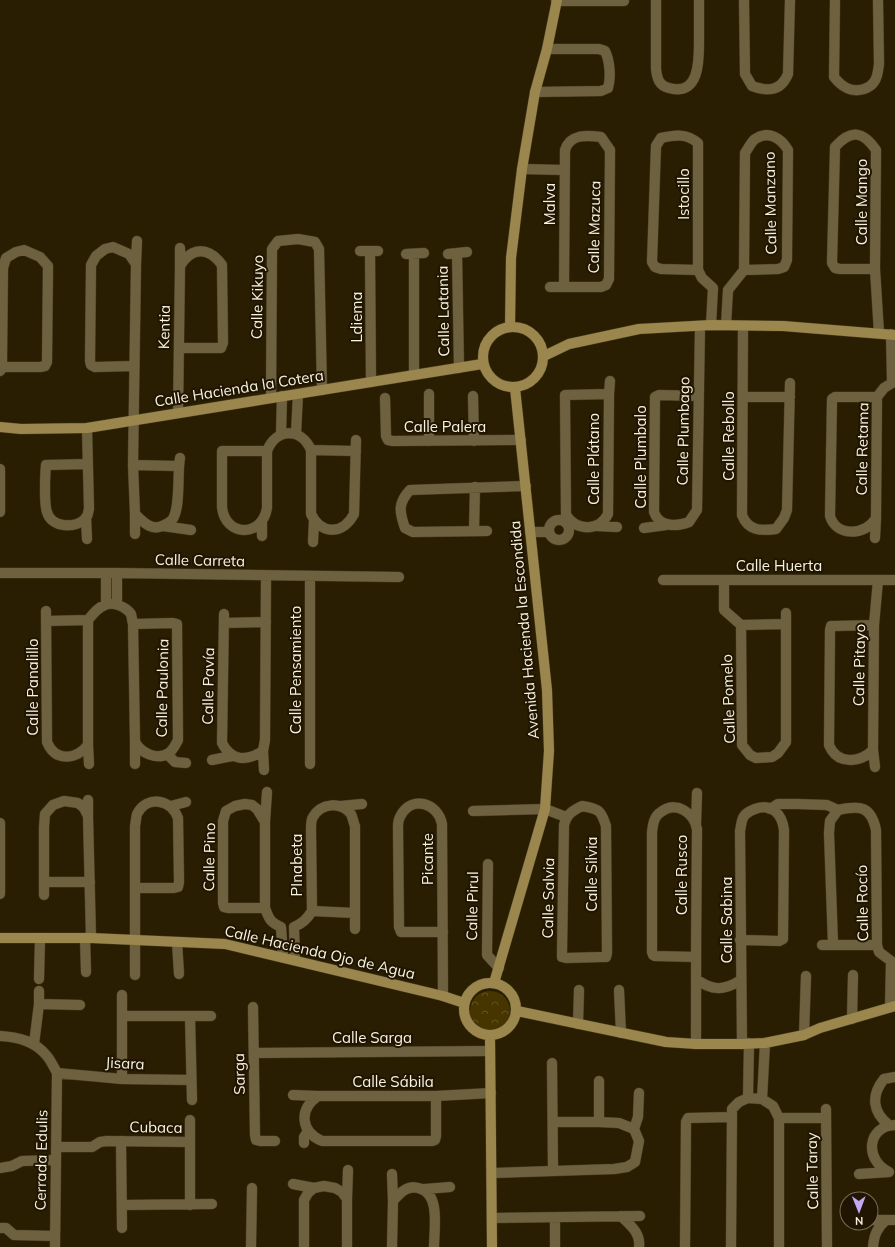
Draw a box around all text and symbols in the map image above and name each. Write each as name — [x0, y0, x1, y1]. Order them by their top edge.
street label: Calle Manzano — [760, 151, 780, 255]
street label: Calle Mango — [852, 159, 871, 245]
street label: Istocillo — [674, 168, 693, 220]
street label: Calle Mazuca — [584, 180, 604, 274]
street label: Malva — [540, 183, 559, 225]
street label: Calle Kikuyo — [247, 255, 267, 339]
street label: Calle Latania — [433, 265, 453, 357]
street label: Ldiema — [347, 291, 366, 343]
street label: Kentia — [154, 305, 174, 349]
street label: Calle Hacienda la Cotera — [153, 365, 325, 411]
street label: Calle Plumbago — [673, 376, 693, 486]
street label: Calle Rebollo — [719, 391, 738, 481]
street label: Calle Retama — [852, 402, 872, 496]
street label: Calle Plumbalo — [631, 405, 650, 509]
street label: Calle Plátano — [584, 413, 603, 505]
street label: Calle Palera — [404, 417, 486, 436]
street label: Avenida Hacienda la Escondida — [505, 520, 543, 740]
street label: Calle Carreta — [155, 550, 245, 570]
street label: Calle Huerta — [736, 556, 822, 575]
street label: Calle Pensamiento — [286, 606, 305, 734]
street label: Calle Pitayo — [849, 624, 869, 706]
street label: Calle Panalillo — [23, 638, 42, 736]
street label: Calle Paulonia — [152, 638, 172, 738]
street label: Calle Pavía — [198, 647, 218, 725]
street label: Calle Pomelo — [717, 654, 739, 744]
street label: Calle Pino — [199, 822, 219, 892]
street label: Picante — [418, 833, 437, 885]
street label: PInabeta — [287, 834, 306, 896]
street label: Calle Rusco — [672, 835, 691, 915]
street label: Calle Silvia — [582, 836, 601, 912]
street label: Calle Salvia — [538, 857, 558, 939]
street label: Calle Rocío — [852, 865, 872, 941]
street label: Calle Pirul — [462, 871, 482, 941]
street label: Calle Sabina — [717, 877, 736, 963]
street label: Calle Hacienda Ojo de Agua — [223, 921, 417, 983]
street label: Calle Sarga — [332, 1028, 412, 1047]
street label: Jisara — [105, 1052, 145, 1074]
street label: Sarga — [229, 1053, 249, 1095]
street label: Calle Sábila — [352, 1072, 434, 1091]
street label: Cerrada Edulis — [31, 1110, 51, 1210]
street label: Cubaca — [129, 1117, 183, 1137]
street label: Calle Taray — [802, 1132, 822, 1210]
north arrow — [839, 1191, 879, 1231]
text: N — [855, 1214, 863, 1228]

